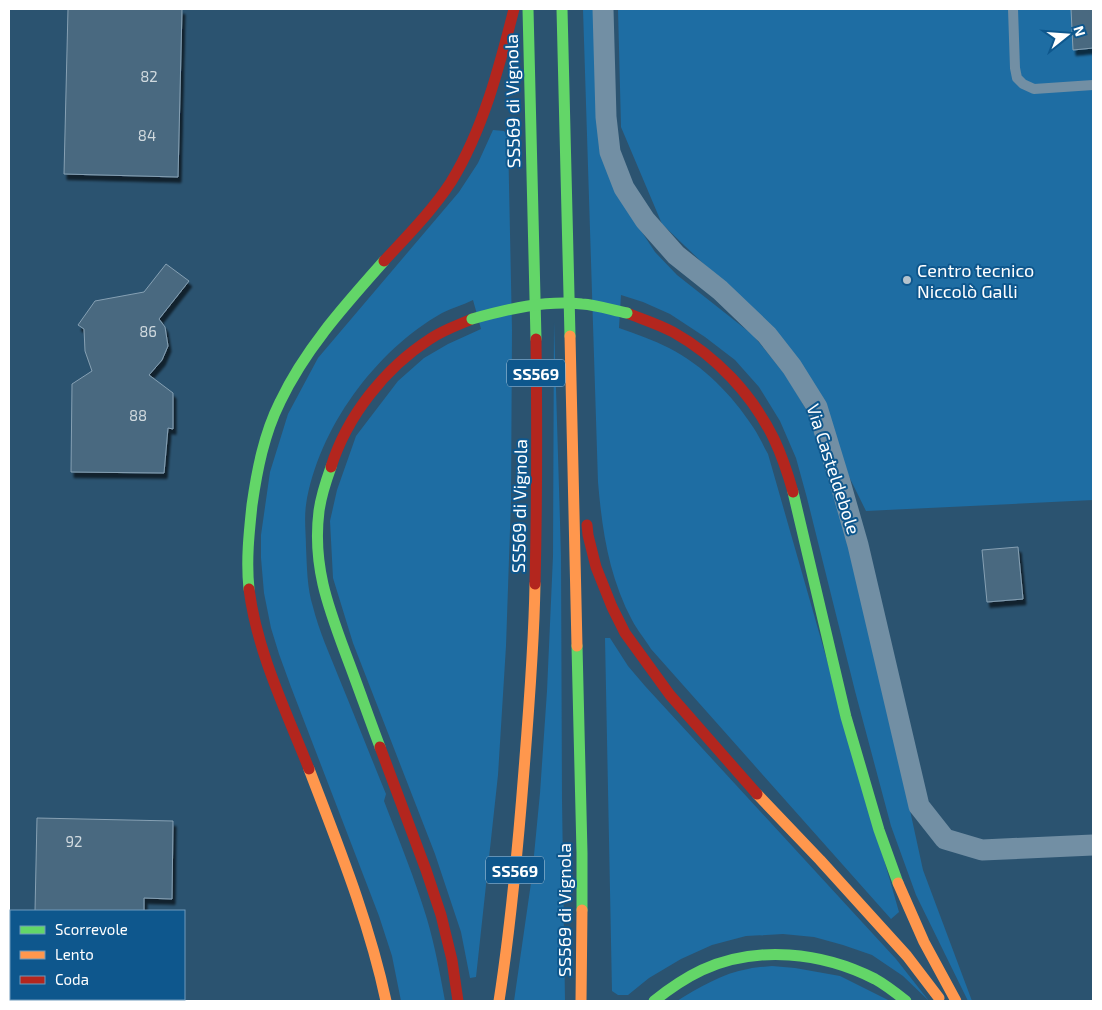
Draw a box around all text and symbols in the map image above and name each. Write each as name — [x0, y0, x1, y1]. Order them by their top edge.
north arrow — [1042, 10, 1092, 60]
text: N — [1070, 24, 1090, 38]
street label: SS569 di Vignola — [500, 34, 524, 168]
house number: 82 — [140, 67, 158, 85]
house number: 84 — [138, 126, 156, 144]
place label: Centro tecnico Niccolò Galli — [917, 259, 1034, 302]
marker: Centro tecnico Niccolò Galli — [901, 274, 913, 286]
house number: 86 — [139, 322, 157, 340]
road number: SS569 — [507, 359, 565, 386]
street label: Via Casteldebole — [803, 401, 865, 537]
house number: 88 — [129, 406, 147, 424]
street label: SS569 di Vignola — [507, 439, 531, 573]
house number: 92 — [65, 832, 83, 850]
street label: SS569 di Vignola — [553, 843, 575, 977]
road number: SS569 — [486, 856, 544, 884]
legend — [10, 910, 185, 1000]
text: Scorrevole — [55, 920, 128, 938]
text: Lento — [55, 945, 94, 963]
text: Coda — [55, 970, 89, 988]

